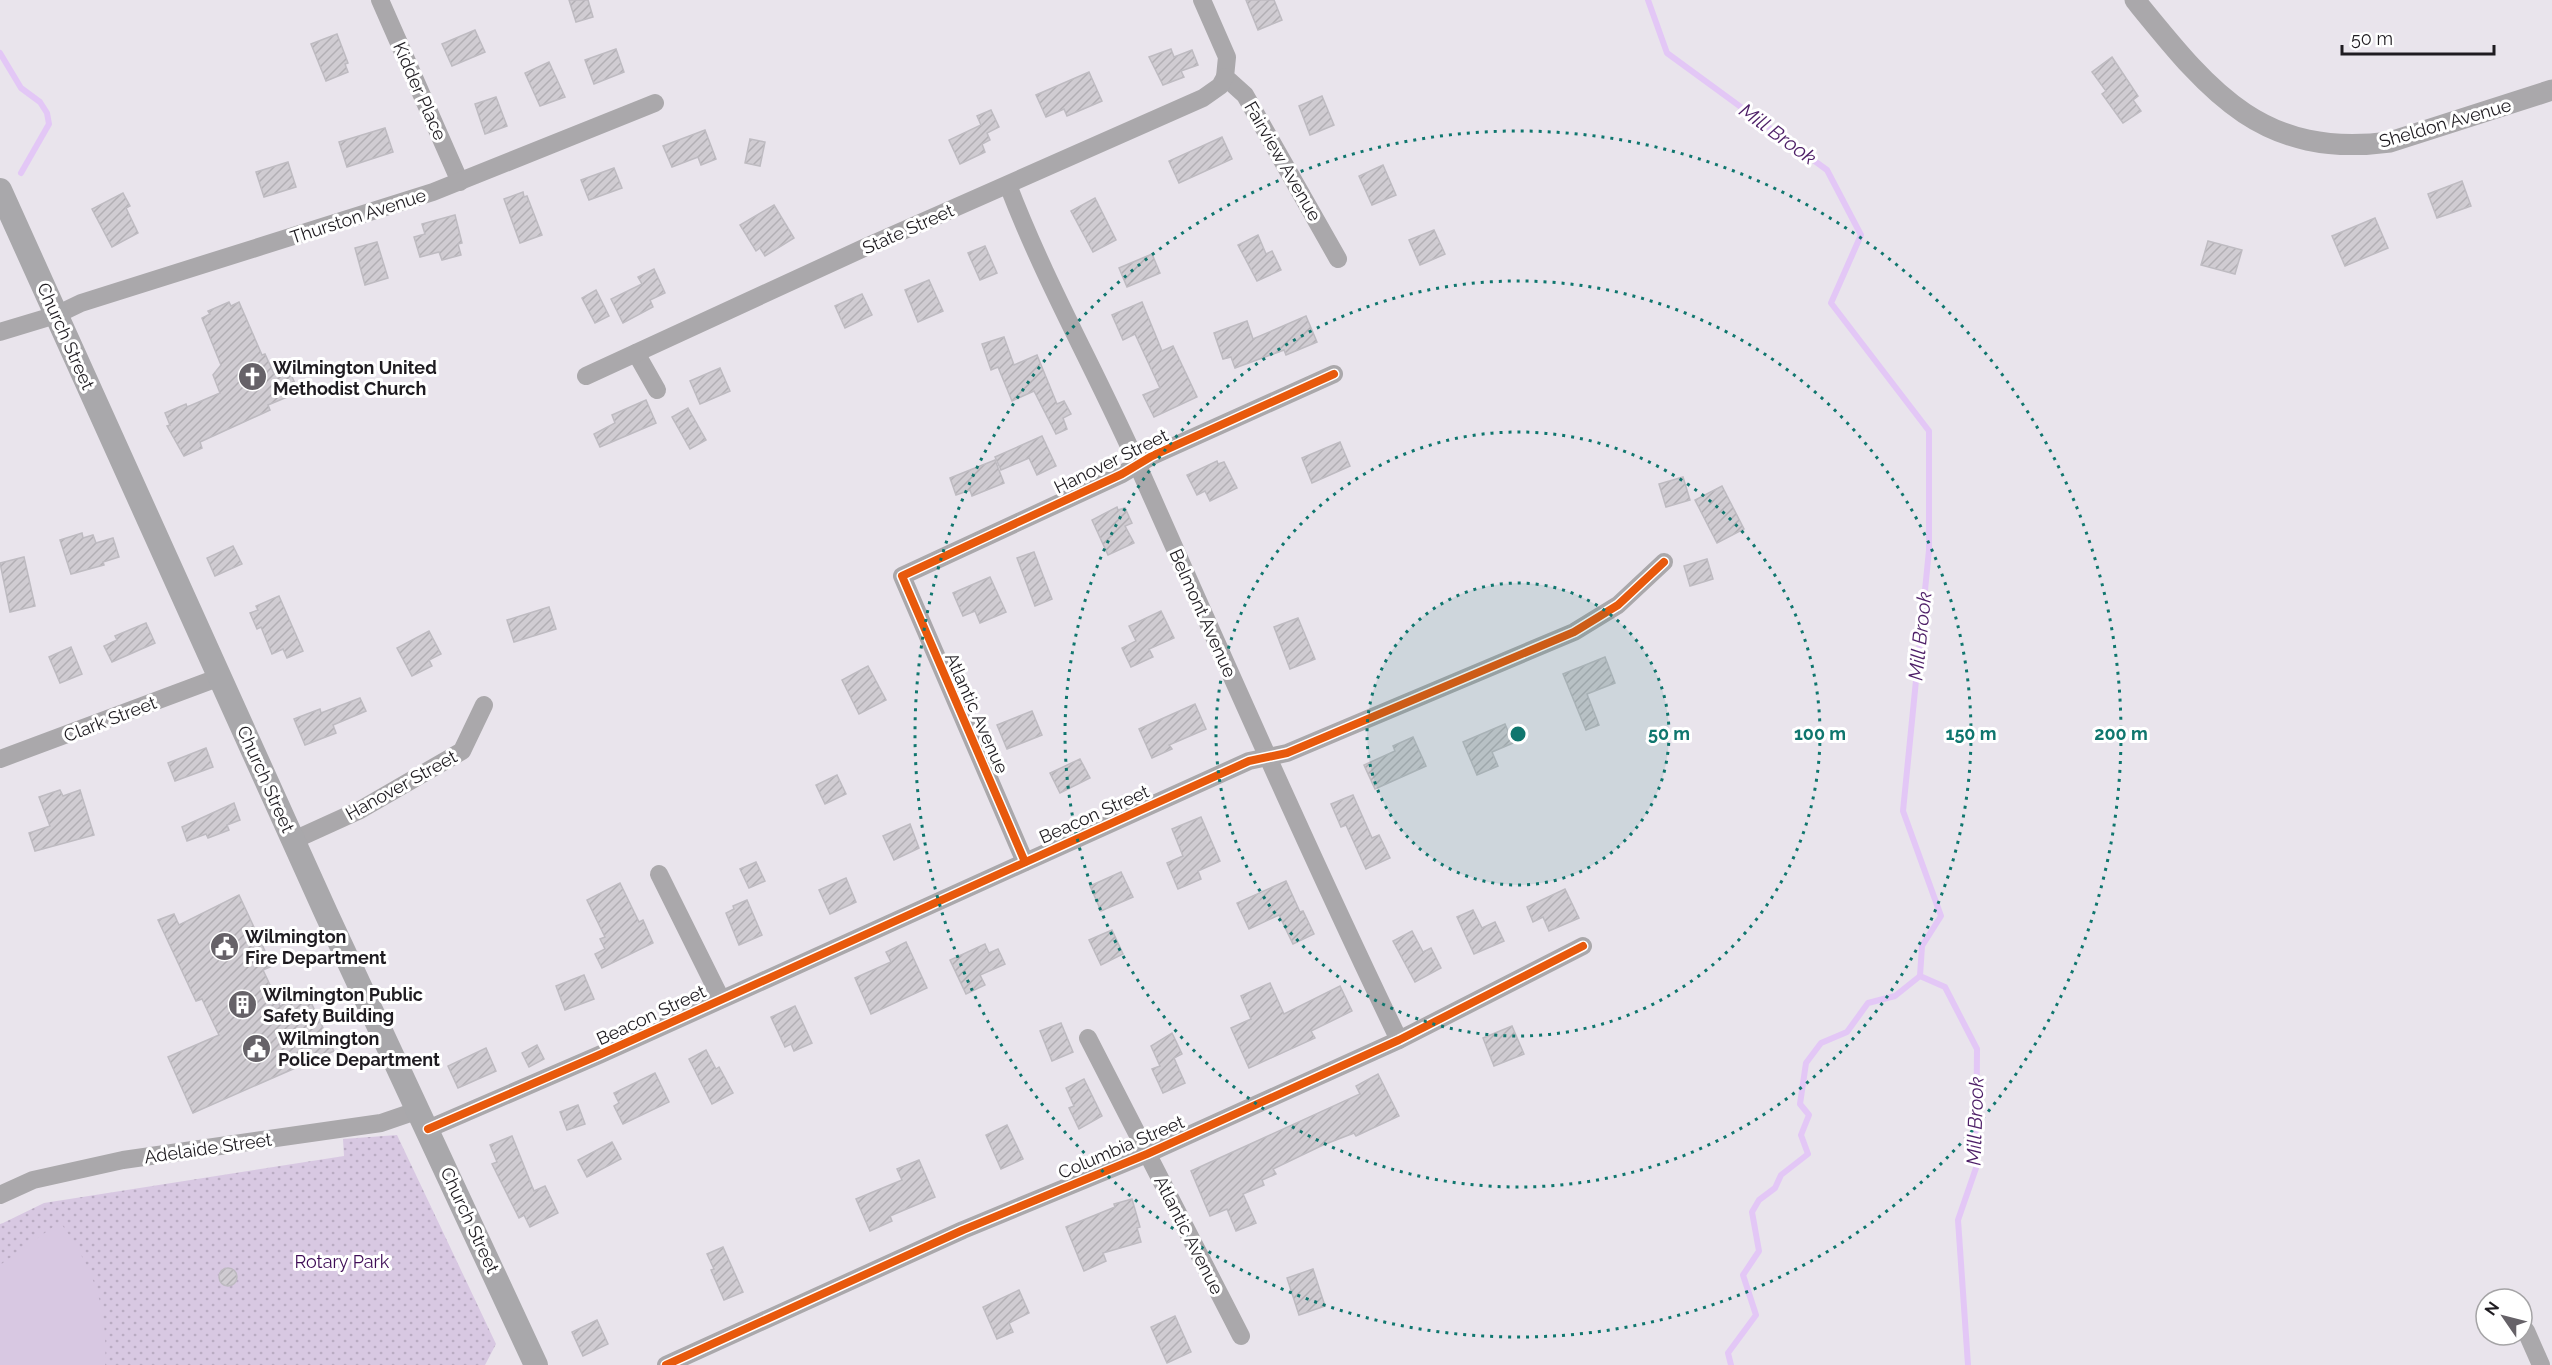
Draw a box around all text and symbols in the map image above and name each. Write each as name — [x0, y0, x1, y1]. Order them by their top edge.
scale bar — [2342, 18, 2494, 56]
text: 50 m — [2351, 28, 2393, 49]
street label: Kidder Place — [389, 39, 451, 144]
street label: Sheldon Avenue — [2377, 94, 2514, 152]
street label: Fairview Avenue — [1240, 97, 1326, 225]
water label: Mill Brook — [1735, 98, 1821, 170]
street label: Thurston Avenue — [287, 184, 429, 248]
street label: State Street — [859, 200, 957, 258]
street label: Church Street — [33, 279, 99, 393]
place label: Wilmington United Methodist Church — [273, 357, 437, 399]
church icon: Wilmington United Methodist Church — [236, 361, 268, 393]
street label: Hanover Street — [1051, 424, 1171, 498]
street label: Belmont Avenue — [1165, 546, 1241, 681]
water label: Mill Brook — [1903, 590, 1937, 682]
street label: Atlantic Avenue — [941, 649, 1013, 777]
street label: Clark Street — [61, 692, 159, 746]
street label: Church Street — [233, 722, 299, 836]
text: 50 m — [1648, 723, 1690, 744]
text: 100 m — [1794, 723, 1846, 744]
text: 150 m — [1946, 723, 1997, 744]
text: 200 m — [2094, 723, 2148, 744]
centre of rings — [1508, 724, 1528, 744]
street label: Hanover Street — [342, 746, 460, 824]
street label: Beacon Street — [1036, 780, 1152, 848]
place label: Wilmington Fire Department — [245, 926, 387, 968]
public building icon: Wilmington Fire Department — [208, 930, 240, 962]
street label: Beacon Street — [593, 981, 709, 1049]
place label: Wilmington Public Safety Building — [263, 984, 423, 1026]
building icon: Wilmington Public Safety Building — [226, 988, 258, 1020]
place label: Wilmington Police Department — [278, 1028, 440, 1070]
public building icon: Wilmington Police Department — [241, 1032, 273, 1064]
water label: Mill Brook — [1961, 1076, 1989, 1166]
street label: Columbia Street — [1055, 1111, 1187, 1183]
street label: Adelaide Street — [143, 1129, 273, 1167]
street label: Church Street — [436, 1164, 504, 1276]
street label: Atlantic Avenue — [1150, 1172, 1228, 1298]
park label: Rotary Park — [295, 1251, 390, 1272]
north arrow — [2474, 1287, 2534, 1347]
text: N — [2481, 1298, 2503, 1319]

